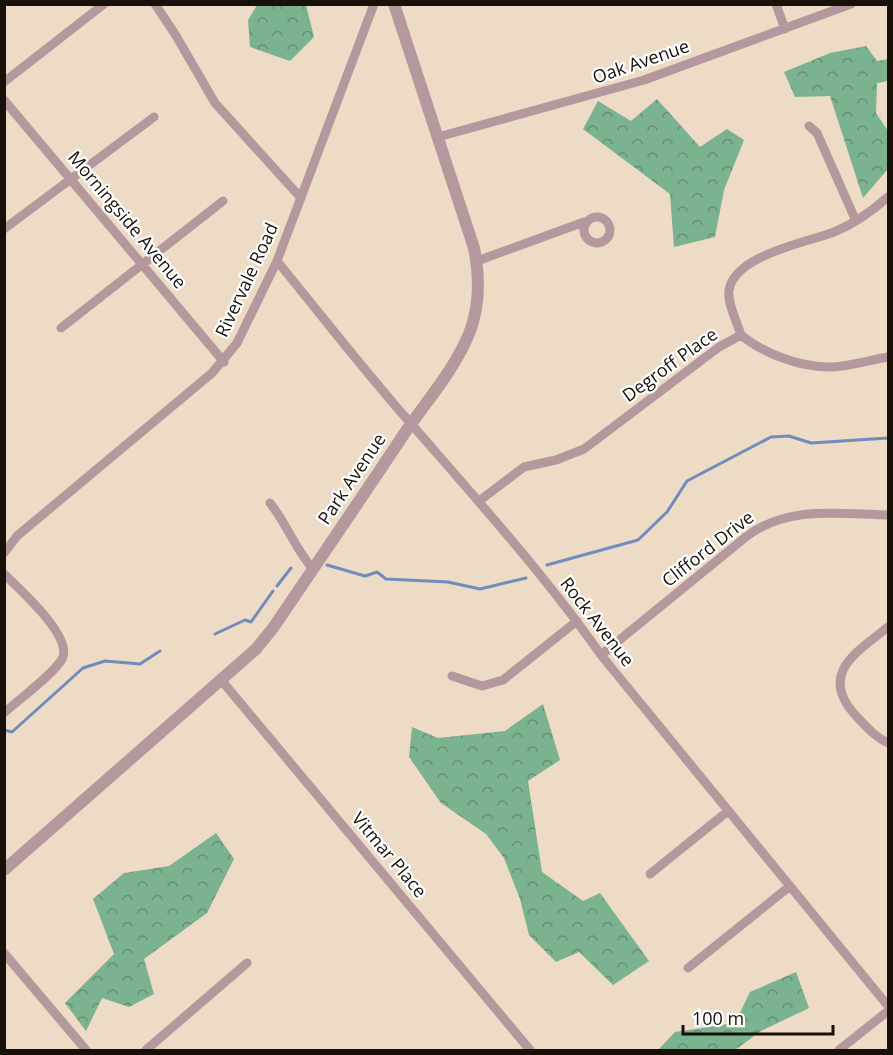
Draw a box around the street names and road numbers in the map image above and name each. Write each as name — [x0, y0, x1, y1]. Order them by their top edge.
street label: Oak Avenue — [589, 33, 692, 89]
street label: Morningside Avenue — [63, 146, 192, 293]
street label: Rivervale Road — [209, 219, 283, 341]
street label: Degroff Place — [617, 322, 722, 407]
street label: Park Avenue — [312, 428, 390, 529]
street label: Clifford Drive — [656, 505, 758, 592]
street label: Rock Avenue — [555, 572, 640, 671]
street label: Vitmar Place — [347, 807, 433, 902]

